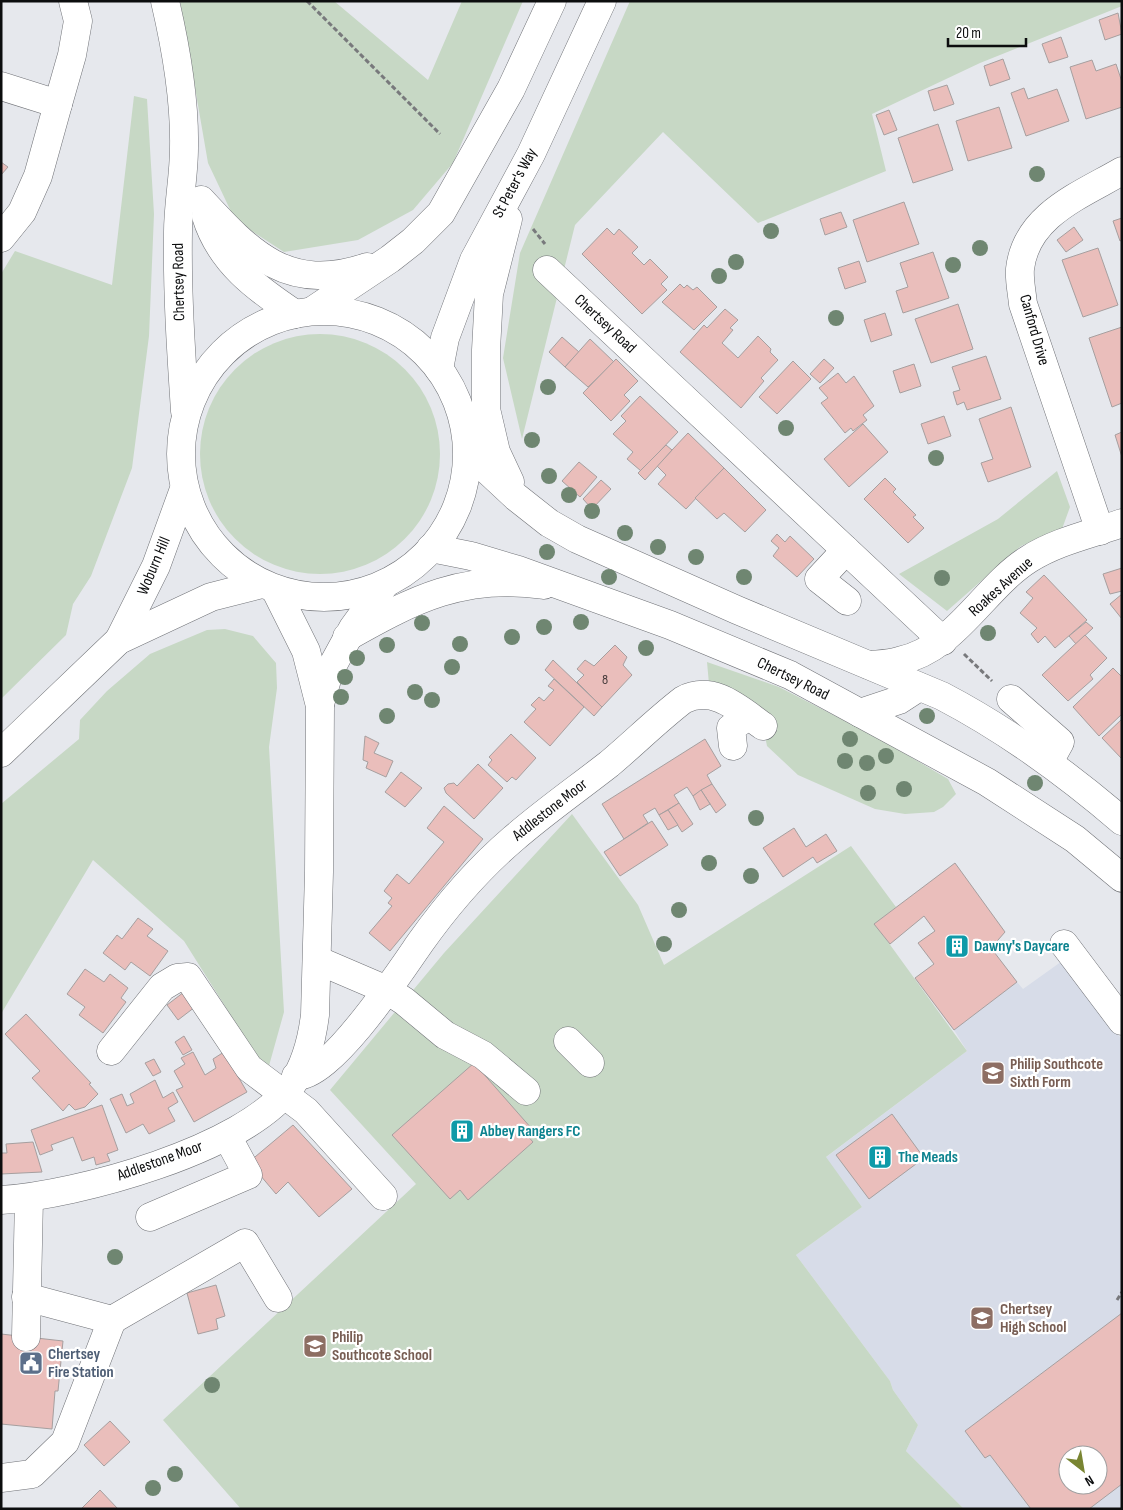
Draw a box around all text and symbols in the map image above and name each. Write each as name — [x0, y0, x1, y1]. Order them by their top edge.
scale bar — [948, 15, 1026, 47]
text: 20 m — [956, 24, 981, 43]
street label: St Peter's Way — [489, 145, 541, 221]
street label: Chertsey Road — [169, 243, 189, 321]
street label: Chertsey Road — [570, 290, 640, 358]
street label: Canford Drive — [1015, 292, 1053, 368]
street label: Woburn Hill — [133, 534, 175, 598]
street label: Roakes Avenue — [965, 553, 1037, 621]
street label: Chertsey Road — [754, 653, 832, 705]
house number: 8 — [602, 671, 608, 688]
street label: Addlestone Moor — [508, 775, 592, 846]
building icon: Dawny's Daycare — [944, 933, 970, 959]
place label: Dawny's Daycare — [974, 937, 1070, 956]
place label: Philip Southcote Sixth Form — [1010, 1055, 1103, 1092]
school or university icon: Philip Southcote Sixth Form — [980, 1060, 1006, 1086]
building icon: Abbey Rangers FC — [449, 1118, 475, 1144]
place label: Abbey Rangers FC — [479, 1122, 580, 1141]
street label: Addlestone Moor — [114, 1137, 206, 1186]
building icon: The Meads — [867, 1144, 893, 1170]
place label: The Meads — [898, 1148, 958, 1167]
place label: Chertsey High School — [1000, 1300, 1066, 1337]
school or university icon: Chertsey High School — [969, 1305, 995, 1331]
place label: Philip Southcote School — [332, 1328, 432, 1365]
school or university icon: Philip Southcote School — [302, 1333, 328, 1359]
place label: Chertsey Fire Station — [48, 1345, 114, 1382]
public building icon: Chertsey Fire Station — [18, 1350, 44, 1376]
north arrow — [1058, 1445, 1108, 1495]
text: N — [1082, 1472, 1097, 1490]

